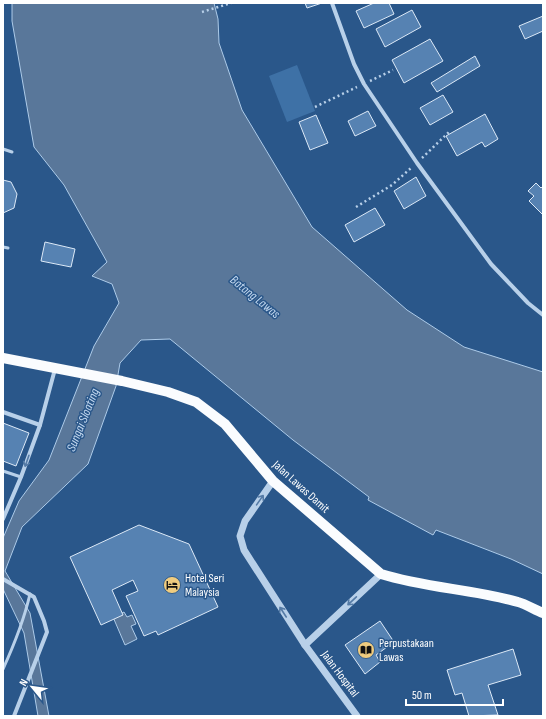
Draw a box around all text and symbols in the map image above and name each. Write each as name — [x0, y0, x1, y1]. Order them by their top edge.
water label: Batang Lawas — [227, 272, 284, 322]
water label: Sungai Sloating — [63, 386, 103, 454]
one-way arrow — [22, 455, 30, 467]
street label: Jalan Lawas Damit — [269, 457, 333, 517]
one-way arrow — [256, 495, 264, 506]
place label: Hotel Seri Malaysia — [185, 571, 224, 600]
hotel icon: Hotel Seri Malaysia — [162, 575, 182, 595]
one-way arrow — [347, 596, 358, 605]
one-way arrow — [279, 606, 287, 618]
place label: Perpustakaan Lawas — [379, 636, 434, 665]
library icon: Perpustakaan Lawas — [356, 640, 376, 660]
street label: Jalan Hospital — [317, 647, 362, 700]
north arrow — [12, 667, 52, 707]
text: N — [17, 677, 31, 688]
scale bar — [406, 681, 503, 707]
text: 50 m — [412, 688, 432, 703]

